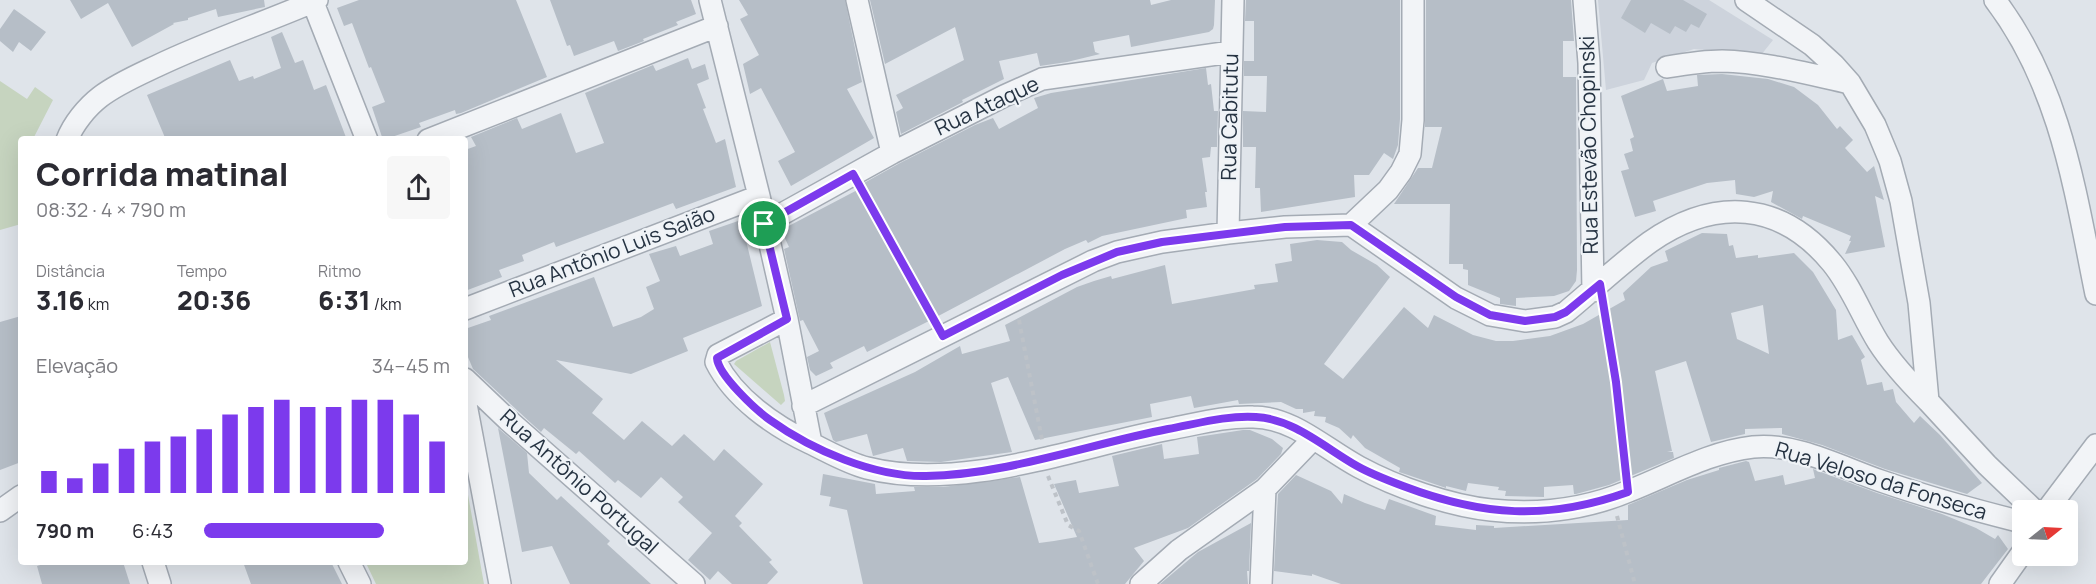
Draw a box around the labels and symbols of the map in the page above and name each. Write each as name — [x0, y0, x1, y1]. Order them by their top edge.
street label: Rua Estevão Chopinski — [1572, 35, 1604, 255]
street label: Rua Cabitutu — [1214, 53, 1244, 181]
street label: Rua Ataque — [930, 69, 1043, 141]
pin — [738, 198, 789, 249]
street label: Rua Antônio Luis Saião — [505, 199, 719, 303]
street label: Rua Antônio Portugal — [494, 403, 665, 560]
street label: Rua Veloso da Fonseca — [1772, 434, 1991, 526]
north arrow — [2012, 500, 2078, 566]

